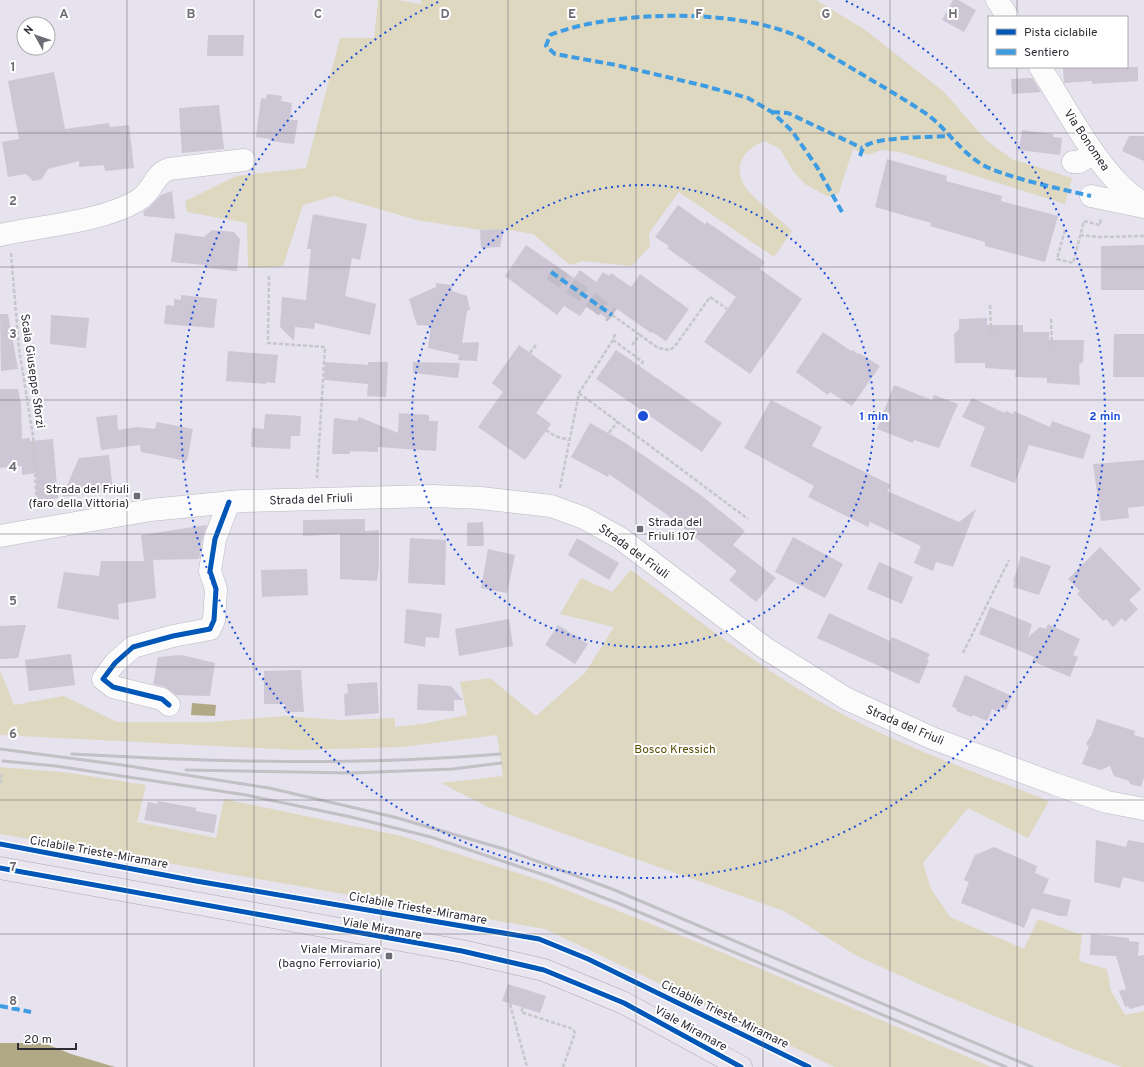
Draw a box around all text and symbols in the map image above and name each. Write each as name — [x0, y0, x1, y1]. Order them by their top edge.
text: A — [59, 7, 69, 23]
text: B — [187, 7, 196, 23]
text: C — [314, 7, 322, 23]
text: D — [440, 7, 450, 23]
text: E — [568, 7, 576, 23]
text: F — [695, 7, 703, 23]
text: G — [822, 7, 831, 23]
text: H — [948, 7, 958, 23]
north arrow — [16, 16, 56, 56]
legend — [988, 16, 1128, 68]
text: N — [21, 23, 37, 38]
text: Pista ciclabile — [1024, 25, 1098, 41]
text: Sentiero — [1024, 45, 1069, 61]
text: 1 — [10, 60, 16, 76]
street label: Via Bonomea — [1060, 107, 1113, 175]
text: 2 — [9, 194, 17, 210]
street label: Scala Giuseppe Sforzi — [16, 313, 48, 429]
text: 3 — [9, 327, 17, 343]
centre of rings — [636, 409, 650, 423]
text: 1 min — [860, 409, 888, 425]
text: 2 min — [1089, 409, 1121, 425]
text: 4 — [9, 460, 17, 476]
place label: Strada del Friuli (faro della Vittoria) — [28, 482, 129, 512]
marker: Strada del Friuli (faro della Vittoria) — [132, 491, 142, 501]
street label: Strada del Friuli — [269, 491, 353, 509]
place label: Strada del Friuli 107 — [648, 515, 702, 545]
street label: Strada del Friuli — [595, 521, 672, 583]
marker: Strada del Friuli 107 — [635, 524, 645, 534]
text: 5 — [9, 594, 17, 610]
street label: Strada del Friuli — [863, 702, 946, 750]
text: 6 — [9, 727, 17, 743]
park label: Bosco Kressich — [634, 742, 716, 758]
street label: Ciclabile Trieste-Miramare — [28, 833, 169, 873]
text: 7 — [10, 860, 17, 876]
street label: Ciclabile Trieste-Miramare — [347, 889, 488, 929]
street label: Viale Miramare — [341, 914, 423, 944]
place label: Viale Miramare (bagno Ferroviario) — [278, 942, 381, 972]
marker: Viale Miramare (bagno Ferroviario) — [384, 951, 394, 961]
street label: Ciclabile Trieste-Miramare — [658, 977, 791, 1053]
text: 8 — [9, 994, 17, 1010]
street label: Viale Miramare — [651, 1002, 730, 1055]
scale bar — [18, 1025, 76, 1051]
text: 20 m — [24, 1032, 52, 1048]

